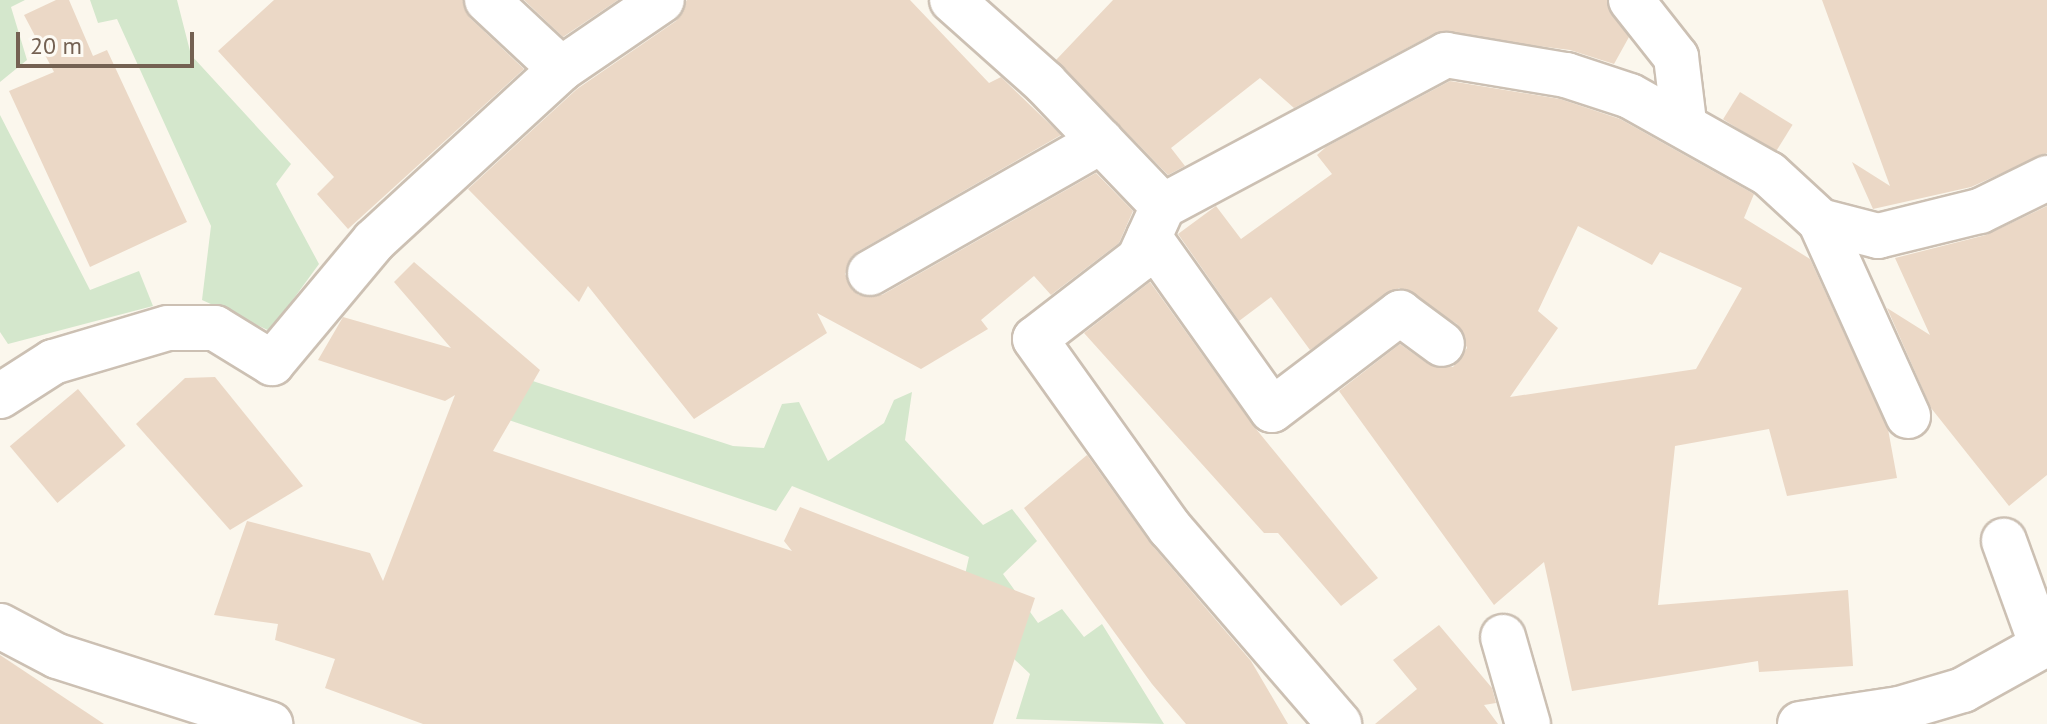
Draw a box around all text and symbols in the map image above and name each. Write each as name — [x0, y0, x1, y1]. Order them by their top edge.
scale bar — [20, 16, 198, 66]
text: 20 m — [30, 30, 82, 61]

